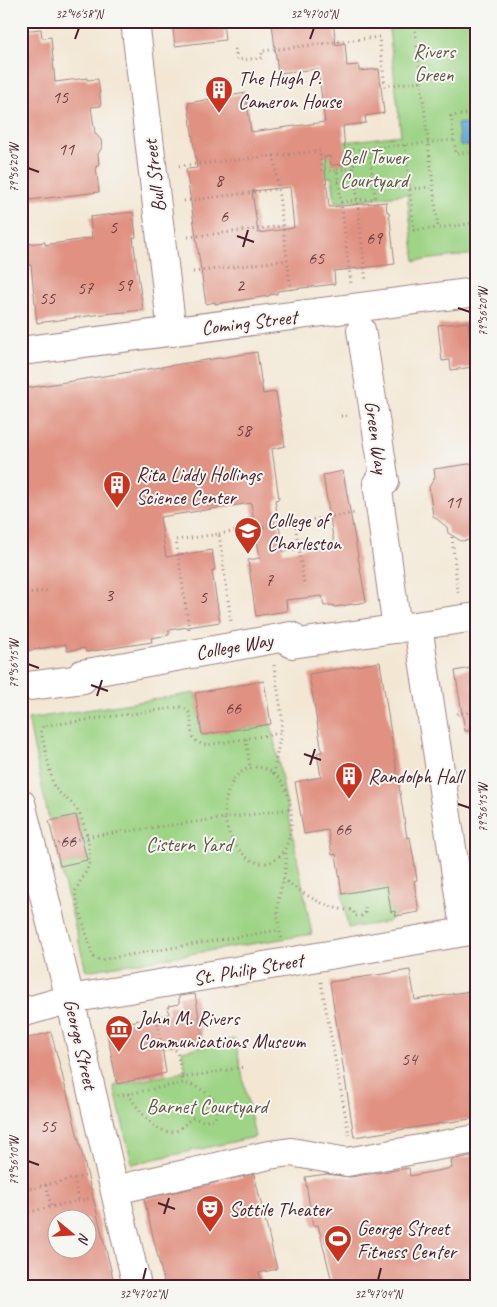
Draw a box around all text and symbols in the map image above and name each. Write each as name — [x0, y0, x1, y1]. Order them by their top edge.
text: 32°46'58"N — [55, 6, 104, 22]
text: 32°47'00"N — [290, 6, 339, 22]
park label: Rivers Green — [413, 39, 457, 87]
place label: The Hugh P. Cameron House — [238, 66, 343, 114]
building icon: The Hugh P. Cameron House — [204, 75, 234, 114]
house number: 15 — [52, 86, 69, 108]
street label: Bull Street — [137, 136, 171, 214]
house number: 11 — [58, 138, 75, 160]
text: 79°56'20"W — [6, 141, 22, 192]
park label: Bell Tower Courtyard — [340, 145, 411, 193]
house number: 8 — [215, 169, 225, 191]
house number: 6 — [220, 205, 229, 227]
house number: 5 — [109, 216, 118, 238]
house number: 69 — [366, 227, 384, 249]
house number: 65 — [308, 247, 325, 269]
house number: 59 — [116, 274, 134, 296]
house number: 2 — [236, 274, 246, 296]
house number: 57 — [77, 277, 94, 299]
text: 79°56'20"W — [475, 285, 491, 336]
house number: 55 — [39, 287, 56, 309]
street label: Coming Street — [200, 304, 302, 341]
street label: Green Way — [359, 399, 394, 477]
house number: 58 — [235, 419, 253, 441]
place label: Rita Liddy Hollings Science Center — [136, 462, 264, 510]
building icon: Rita Liddy Hollings Science Center — [102, 470, 132, 509]
house number: 11 — [445, 491, 462, 513]
place label: College of Charleston — [267, 508, 342, 556]
school or university icon: College of Charleston — [233, 516, 263, 555]
house number: 7 — [265, 569, 274, 591]
house number: 3 — [105, 584, 115, 606]
house number: 5 — [199, 586, 208, 608]
street label: College Way — [194, 627, 277, 666]
text: 79°56'15"W — [6, 637, 22, 688]
house number: 66 — [225, 697, 242, 719]
building icon: Randolph Hall — [334, 761, 364, 800]
place label: Randolph Hall — [368, 764, 466, 789]
text: 79°56'15"W — [475, 781, 491, 832]
house number: 66 — [335, 818, 352, 840]
house number: 66 — [60, 830, 77, 852]
park label: Cistern Yard — [146, 832, 235, 857]
street label: St. Philip Street — [191, 947, 308, 991]
street label: George Street — [58, 996, 104, 1094]
place label: John M. Rivers Communications Museum — [137, 1006, 306, 1054]
museum icon: John M. Rivers Communications Museum — [104, 1014, 134, 1053]
house number: 54 — [401, 1048, 419, 1070]
park label: Barnet Courtyard — [147, 1094, 271, 1119]
house number: 55 — [40, 1115, 57, 1137]
text: 79°56'10"W — [6, 1134, 22, 1185]
theatre icon: Sottile Theater — [195, 1194, 225, 1233]
place label: Sottile Theater — [229, 1197, 333, 1222]
north arrow — [48, 1210, 98, 1260]
place label: George Street Fitness Center — [357, 1216, 458, 1264]
sports icon: George Street Fitness Center — [323, 1224, 353, 1263]
text: N — [74, 1231, 93, 1247]
text: 32°47'02"N — [119, 1286, 168, 1302]
text: 32°47'04"N — [354, 1286, 403, 1302]

